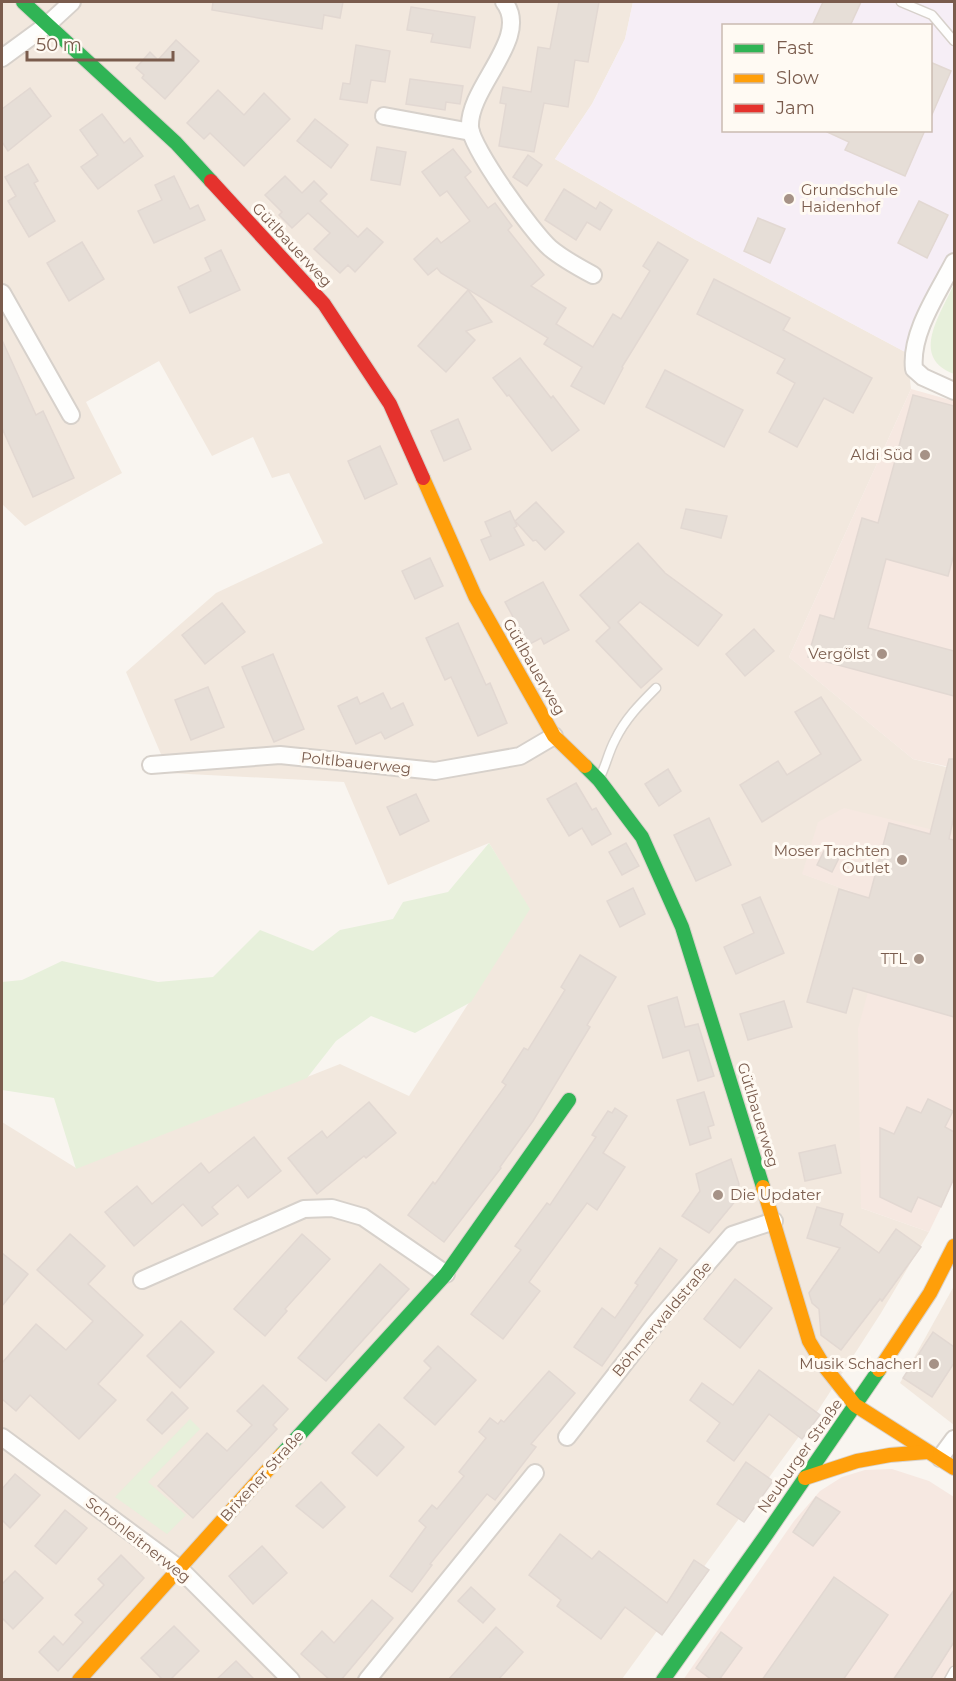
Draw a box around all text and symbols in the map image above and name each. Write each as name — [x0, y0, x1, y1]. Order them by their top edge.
scale bar — [27, 24, 172, 62]
legend — [722, 24, 932, 132]
text: 50 m — [36, 34, 82, 56]
text: Fast — [776, 37, 814, 59]
text: Slow — [776, 67, 819, 89]
text: Jam — [775, 97, 815, 119]
place label: Grundschule Haidenhof — [801, 180, 898, 216]
marker: Grundschule Haidenhof — [782, 192, 796, 206]
street label: Gütlbauerweg — [248, 199, 336, 291]
place label: Aldi Süd — [851, 445, 913, 464]
marker: Aldi Süd — [918, 448, 932, 462]
street label: Gütlbauerweg — [499, 615, 570, 718]
place label: Vergölst — [808, 644, 870, 663]
marker: Vergölst — [875, 647, 889, 661]
street label: Poltlbauerweg — [300, 747, 412, 778]
place label: Moser Trachten Outlet — [774, 841, 890, 877]
marker: Moser Trachten Outlet — [895, 853, 909, 867]
place label: TTL — [881, 949, 907, 968]
marker: TTL — [912, 952, 926, 966]
street label: Gütlbauerweg — [734, 1060, 783, 1169]
place label: Die Updater — [730, 1185, 821, 1204]
marker: Die Updater — [711, 1188, 725, 1202]
street label: Böhmerwaldstraße — [608, 1257, 715, 1380]
place label: Musik Schacherl — [799, 1354, 922, 1373]
marker: Musik Schacherl — [927, 1357, 941, 1371]
street label: Neuburger Straße — [753, 1395, 846, 1517]
street label: Brixener Straße — [216, 1426, 307, 1525]
street label: Schönleitnerweg — [82, 1493, 195, 1587]

